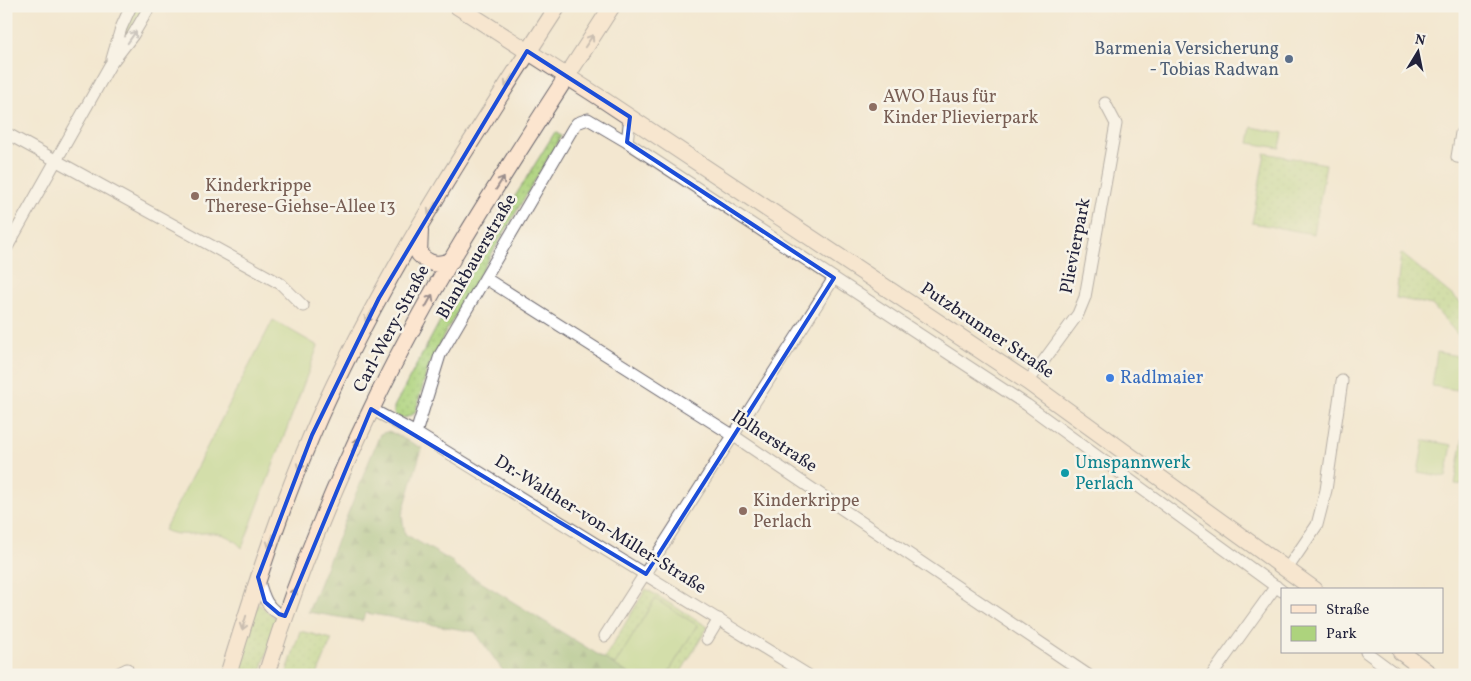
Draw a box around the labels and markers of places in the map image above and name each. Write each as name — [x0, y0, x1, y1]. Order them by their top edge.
place label: Barmenia Versicherung - Tobias Radwan — [1094, 37, 1279, 83]
marker: Barmenia Versicherung - Tobias Radwan — [1283, 53, 1295, 65]
place label: AWO Haus für Kinder Plievierpark — [883, 85, 1039, 131]
marker: AWO Haus für Kinder Plievierpark — [867, 101, 879, 113]
place label: Kinderkrippe Therese-Giehse-Allee 13 — [205, 174, 396, 220]
marker: Kinderkrippe Therese-Giehse-Allee 13 — [189, 190, 201, 202]
place label: Radlmaier — [1120, 366, 1204, 391]
marker: Radlmaier — [1104, 372, 1116, 384]
place label: Umspannwerk Perlach — [1075, 451, 1191, 497]
marker: Umspannwerk Perlach — [1059, 467, 1071, 479]
place label: Kinderkrippe Perlach — [753, 489, 860, 535]
marker: Kinderkrippe Perlach — [737, 505, 749, 517]

